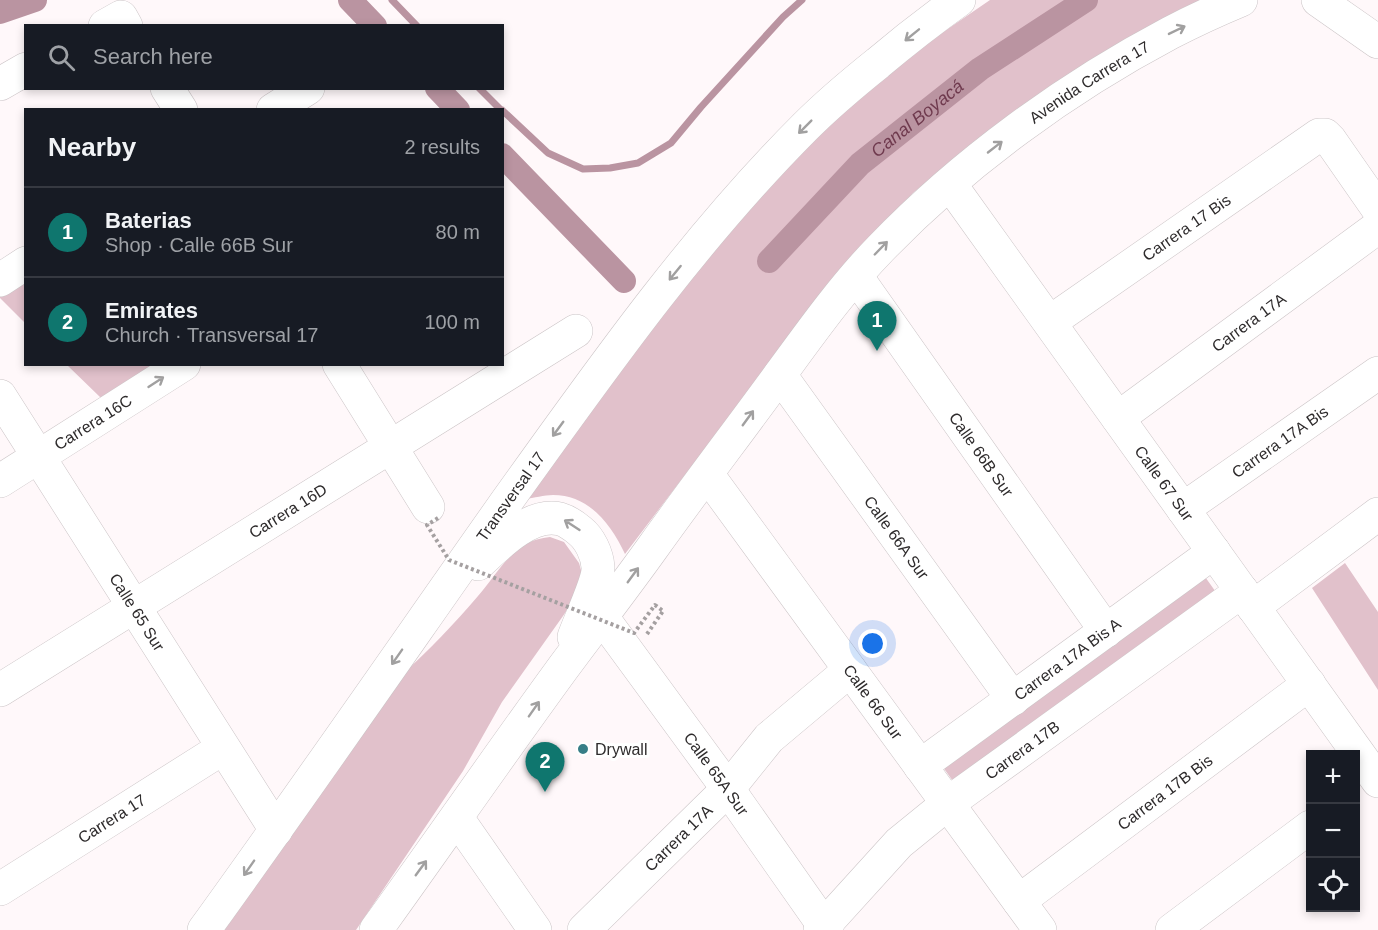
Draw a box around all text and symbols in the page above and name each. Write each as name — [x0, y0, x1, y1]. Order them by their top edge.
one-way arrow — [1167, 23, 1185, 35]
search box — [24, 24, 504, 90]
one-way arrow — [905, 28, 920, 42]
street label: Avenida Carrera 17 — [1026, 38, 1152, 126]
icon: search — [45, 41, 78, 74]
text: Search here — [93, 44, 213, 69]
water label: Canal Boyacá — [867, 76, 967, 161]
one-way arrow — [797, 120, 812, 135]
text: Nearby — [48, 132, 136, 162]
text: 2 results — [404, 136, 480, 158]
one-way arrow — [987, 140, 1003, 153]
street label: Carrera 17 Bis — [1139, 191, 1234, 264]
text: Baterias — [105, 208, 192, 233]
text: 1 — [62, 221, 73, 243]
text: 80 m — [436, 221, 480, 243]
text: Shop · Calle 66B Sur — [105, 234, 293, 256]
one-way arrow — [874, 240, 889, 255]
one-way arrow — [669, 265, 682, 281]
street label: Carrera 17A — [1208, 289, 1289, 355]
text: Emirates — [105, 298, 198, 323]
pin: 1 — [858, 302, 896, 351]
text: 2 — [62, 311, 73, 333]
text: 100 m — [424, 311, 480, 333]
text: Church · Transversal 17 — [105, 324, 318, 346]
one-way arrow — [147, 376, 164, 388]
street label: Carrera 16C — [51, 391, 135, 453]
street label: Carrera 17A Bis — [1229, 402, 1331, 481]
street label: Calle 66B Sur — [946, 409, 1017, 500]
one-way arrow — [742, 410, 755, 426]
one-way arrow — [552, 421, 565, 437]
street label: Calle 67 Sur — [1132, 442, 1197, 524]
street label: Transversal 17 — [473, 448, 548, 544]
street label: Carrera 16D — [246, 480, 330, 541]
street label: Calle 66A Sur — [861, 493, 933, 583]
one-way arrow — [563, 519, 580, 532]
one-way arrow — [626, 567, 639, 583]
street label: Calle 65 Sur — [107, 570, 169, 654]
street label: Carrera 17A Bis A — [1011, 614, 1124, 703]
your location — [858, 629, 887, 658]
one-way arrow — [391, 649, 403, 665]
street label: Calle 66 Sur — [840, 661, 907, 743]
one-way arrow — [528, 701, 540, 717]
street label: Carrera 17B — [982, 717, 1062, 782]
street label: Calle 65A Sur — [681, 729, 752, 819]
place label: Drywall — [595, 741, 647, 758]
pin: 2 — [526, 742, 564, 792]
marker: Drywall — [576, 742, 590, 756]
map controls — [1306, 750, 1360, 912]
button: + — [1306, 750, 1360, 804]
street label: Carrera 17B Bis — [1114, 751, 1215, 833]
street label: Carrera 17 — [75, 791, 149, 846]
street label: Carrera 17A — [641, 801, 716, 874]
button: − — [1306, 804, 1360, 858]
button: locate — [1306, 858, 1360, 912]
one-way arrow — [243, 860, 255, 876]
one-way arrow — [415, 860, 427, 876]

